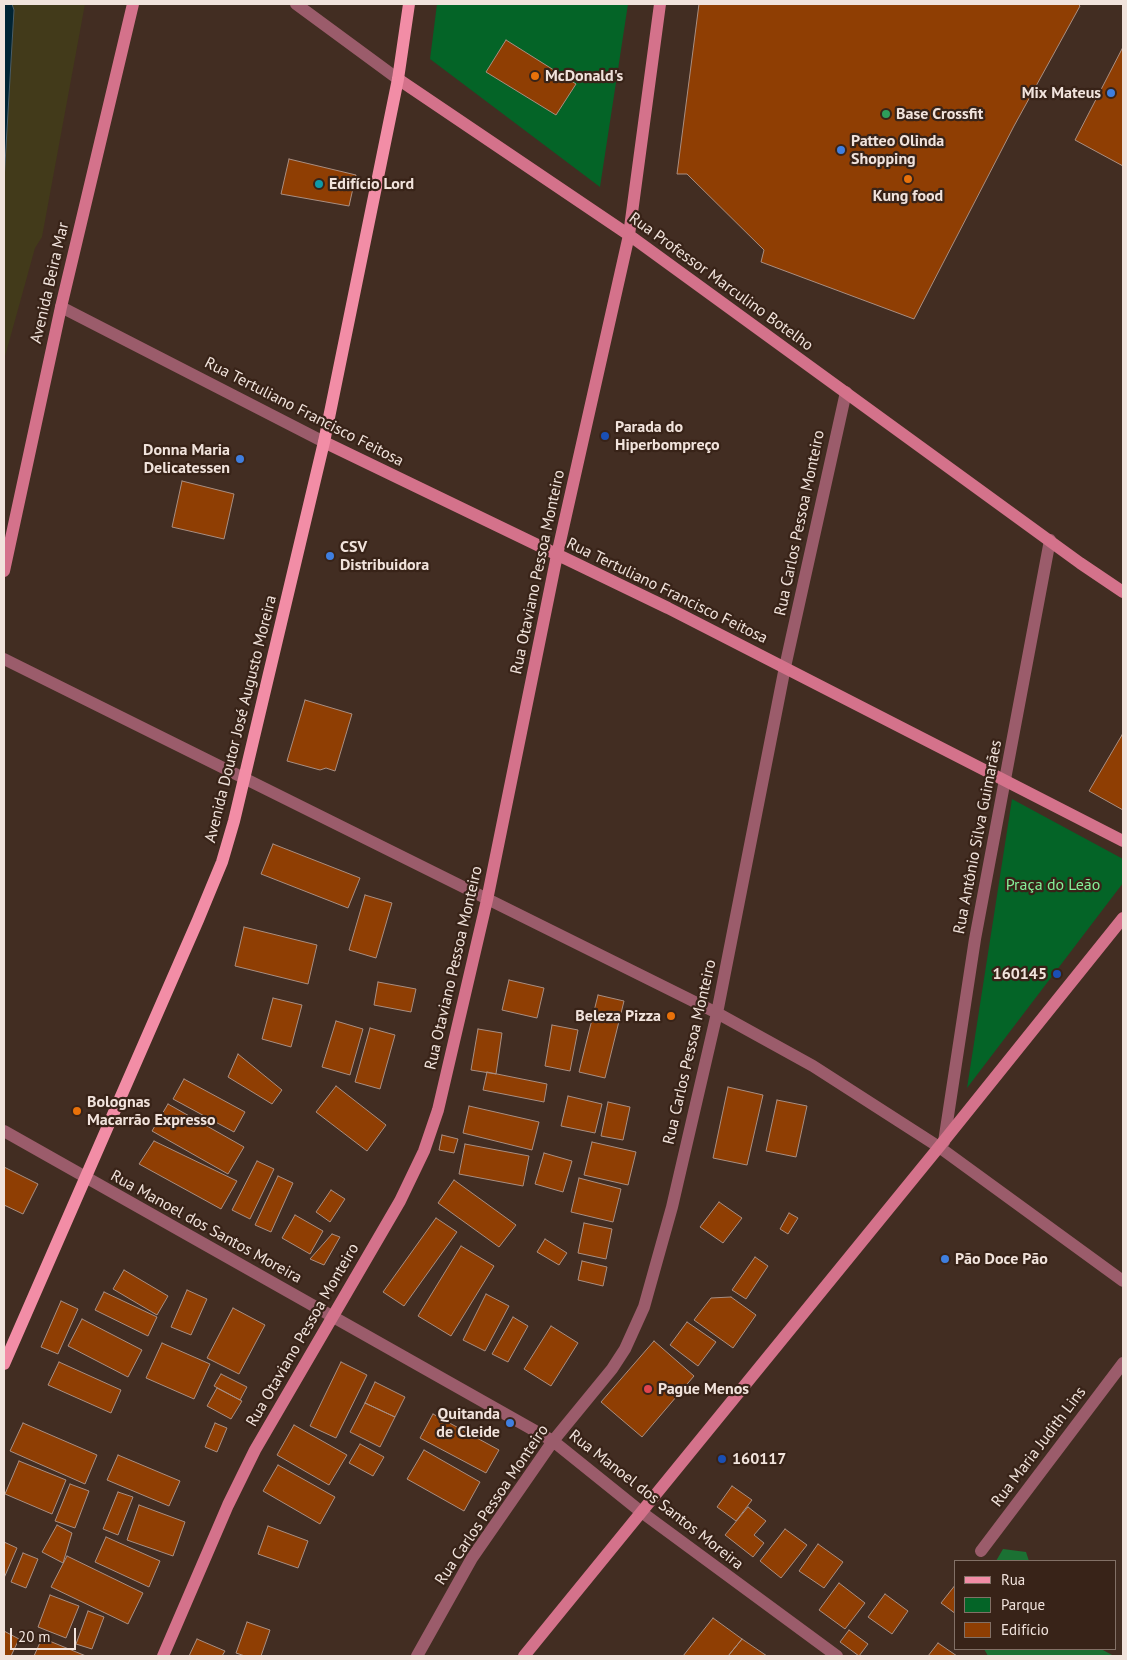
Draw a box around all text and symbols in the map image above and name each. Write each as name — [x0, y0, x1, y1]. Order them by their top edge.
place label: McDonald's — [545, 66, 623, 86]
marker: McDonald's — [529, 70, 541, 82]
place label: Mix Mateus — [1022, 83, 1101, 103]
marker: Mix Mateus — [1105, 87, 1117, 99]
place label: Base Crossfit — [896, 104, 983, 124]
marker: Base Crossfit — [880, 108, 892, 120]
place label: Patteo Olinda Shopping — [851, 131, 944, 169]
marker: Patteo Olinda Shopping — [835, 144, 847, 156]
marker: Kung food — [902, 173, 914, 185]
place label: Edifício Lord — [329, 174, 414, 194]
marker: Edifício Lord — [313, 178, 325, 190]
place label: Kung food — [873, 186, 943, 206]
street label: Rua Professor Marculino Botelho — [625, 209, 817, 355]
street label: Avenida Beira Mar — [27, 221, 73, 345]
street label: Rua Tertuliano Francisco Feitosa — [201, 353, 407, 471]
place label: Parada do Hiperbompreço — [615, 417, 720, 455]
street label: Rua Carlos Pessoa Monteiro — [771, 429, 829, 617]
marker: Parada do Hiperbompreço — [599, 430, 611, 442]
place label: Donna Maria Delicatessen — [143, 440, 230, 478]
marker: Donna Maria Delicatessen — [234, 453, 246, 465]
street label: Rua Otaviano Pessoa Monteiro — [507, 468, 569, 676]
street label: Rua Tertuliano Francisco Feitosa — [563, 534, 771, 648]
place label: CSV Distribuidora — [340, 537, 429, 575]
marker: CSV Distribuidora — [324, 550, 336, 562]
street label: Avenida Doutor José Augusto Moreira — [201, 593, 281, 845]
street label: Rua Antônio Silva Guimarães — [950, 738, 1006, 936]
street label: Rua Otaviano Pessoa Monteiro — [421, 864, 487, 1072]
park label: Praça do Leão — [1006, 875, 1100, 895]
street label: Rua Carlos Pessoa Monteiro — [659, 958, 721, 1146]
place label: 160145 — [993, 964, 1047, 984]
marker: 160145 — [1051, 968, 1063, 980]
place label: Beleza Pizza — [575, 1006, 661, 1026]
marker: Beleza Pizza — [665, 1010, 677, 1022]
place label: Bolognas Macarrão Expresso — [87, 1092, 216, 1130]
marker: Bolognas Macarrão Expresso — [71, 1105, 83, 1117]
street label: Rua Manoel dos Santos Moreira — [107, 1166, 305, 1288]
street label: Rua Otaviano Pessoa Monteiro — [243, 1240, 363, 1430]
place label: Pão Doce Pão — [955, 1249, 1048, 1269]
marker: Pão Doce Pão — [939, 1253, 951, 1265]
place label: Pague Menos — [658, 1379, 749, 1399]
marker: Pague Menos — [642, 1383, 654, 1395]
street label: Rua Maria Judith Lins — [988, 1383, 1090, 1511]
place label: Quitanda de Cleide — [436, 1404, 500, 1442]
marker: Quitanda de Cleide — [504, 1417, 516, 1429]
street label: Rua Carlos Pessoa Monteiro — [431, 1421, 553, 1589]
street label: Rua Manoel dos Santos Moreira — [565, 1426, 747, 1574]
place label: 160117 — [732, 1449, 786, 1469]
marker: 160117 — [716, 1453, 728, 1465]
legend — [954, 1560, 1117, 1650]
text: Rua — [1001, 1570, 1025, 1589]
text: Parque — [1001, 1595, 1045, 1614]
scale bar — [12, 1618, 79, 1650]
text: Edifício — [1001, 1620, 1049, 1639]
text: 20 m — [18, 1627, 51, 1646]

